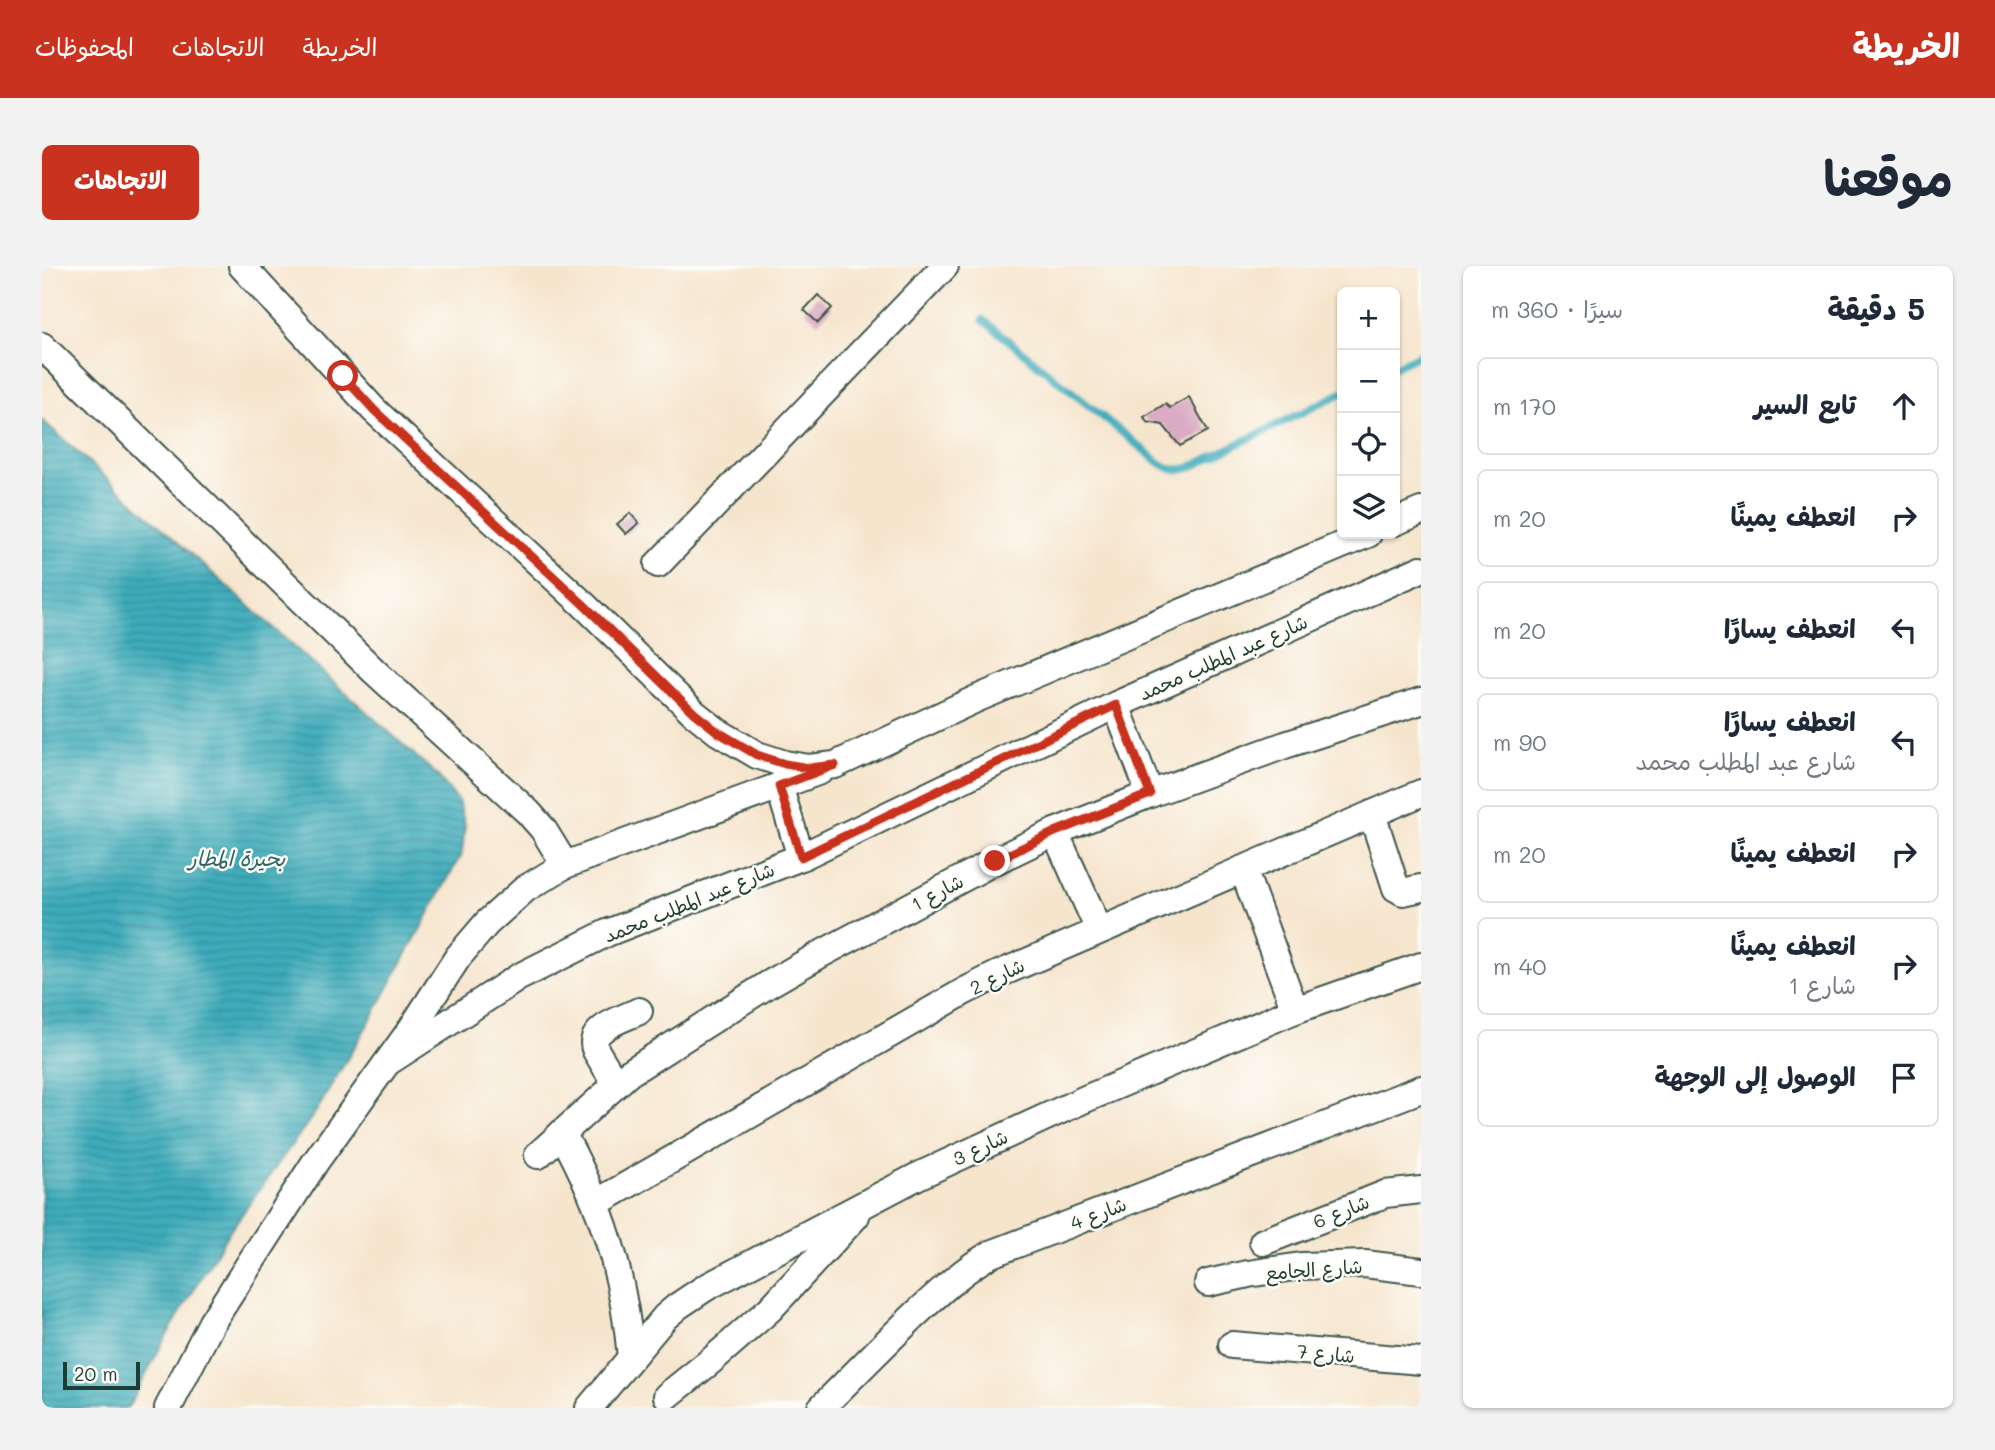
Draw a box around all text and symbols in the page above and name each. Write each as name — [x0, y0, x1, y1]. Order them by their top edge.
text: الخريطة — [1853, 23, 1960, 66]
text: المحفوظات — [35, 31, 134, 62]
text: الاتجاهات — [172, 31, 265, 62]
text: الخريطة — [303, 31, 377, 62]
button: الاتجاهات — [42, 145, 199, 220]
text: موقعنا — [1823, 145, 1953, 208]
map controls — [1337, 287, 1400, 539]
button: + — [1337, 287, 1400, 350]
text: 5 دقيقة — [1827, 288, 1925, 328]
text: سيرًا · 360 m — [1491, 294, 1623, 324]
button: − — [1337, 350, 1400, 413]
route start — [327, 360, 358, 391]
text: تابع السير — [1754, 387, 1856, 421]
icon: ahead — [1885, 387, 1923, 425]
text: 170 m — [1493, 391, 1556, 421]
button: locate — [1337, 413, 1400, 476]
button: layers — [1337, 476, 1400, 539]
text: انعطف يمينًا — [1731, 499, 1856, 533]
icon: right — [1885, 499, 1923, 537]
text: 20 m — [1493, 503, 1546, 533]
street label: شارع عبد المطلب محمد — [1135, 609, 1312, 707]
text: انعطف يسارًا — [1724, 611, 1856, 645]
icon: left — [1885, 611, 1923, 649]
text: 20 m — [1493, 615, 1546, 645]
text: انعطف يسارًا — [1724, 704, 1856, 738]
icon: left — [1885, 723, 1923, 761]
text: 90 m — [1493, 727, 1547, 757]
text: شارع عبد المطلب محمد — [1635, 746, 1856, 776]
text: انعطف يمينًا — [1731, 835, 1856, 869]
icon: right — [1885, 835, 1923, 873]
text: 20 m — [1493, 839, 1546, 869]
water label: بحيرة المطار — [186, 844, 286, 872]
route end — [979, 845, 1010, 876]
street label: شارع عبد المطلب محمد — [600, 856, 779, 950]
street label: شارع 1 — [907, 868, 968, 918]
text: انعطف يمينًا — [1731, 928, 1856, 962]
icon: right — [1885, 947, 1923, 985]
text: 40 m — [1493, 951, 1546, 981]
street label: شارع 2 — [966, 952, 1029, 1002]
text: شارع 1 — [1789, 970, 1856, 1000]
text: الوصول إلى الوجهة — [1654, 1059, 1856, 1093]
icon: arrive — [1885, 1059, 1923, 1097]
street label: شارع 3 — [948, 1123, 1013, 1172]
street label: شارع 6 — [1309, 1188, 1374, 1235]
street label: شارع 4 — [1066, 1191, 1130, 1237]
street label: شارع الجامع — [1265, 1253, 1363, 1287]
street label: شارع 7 — [1296, 1338, 1356, 1370]
scale bar — [63, 1359, 140, 1391]
text: 20 m — [74, 1361, 118, 1386]

